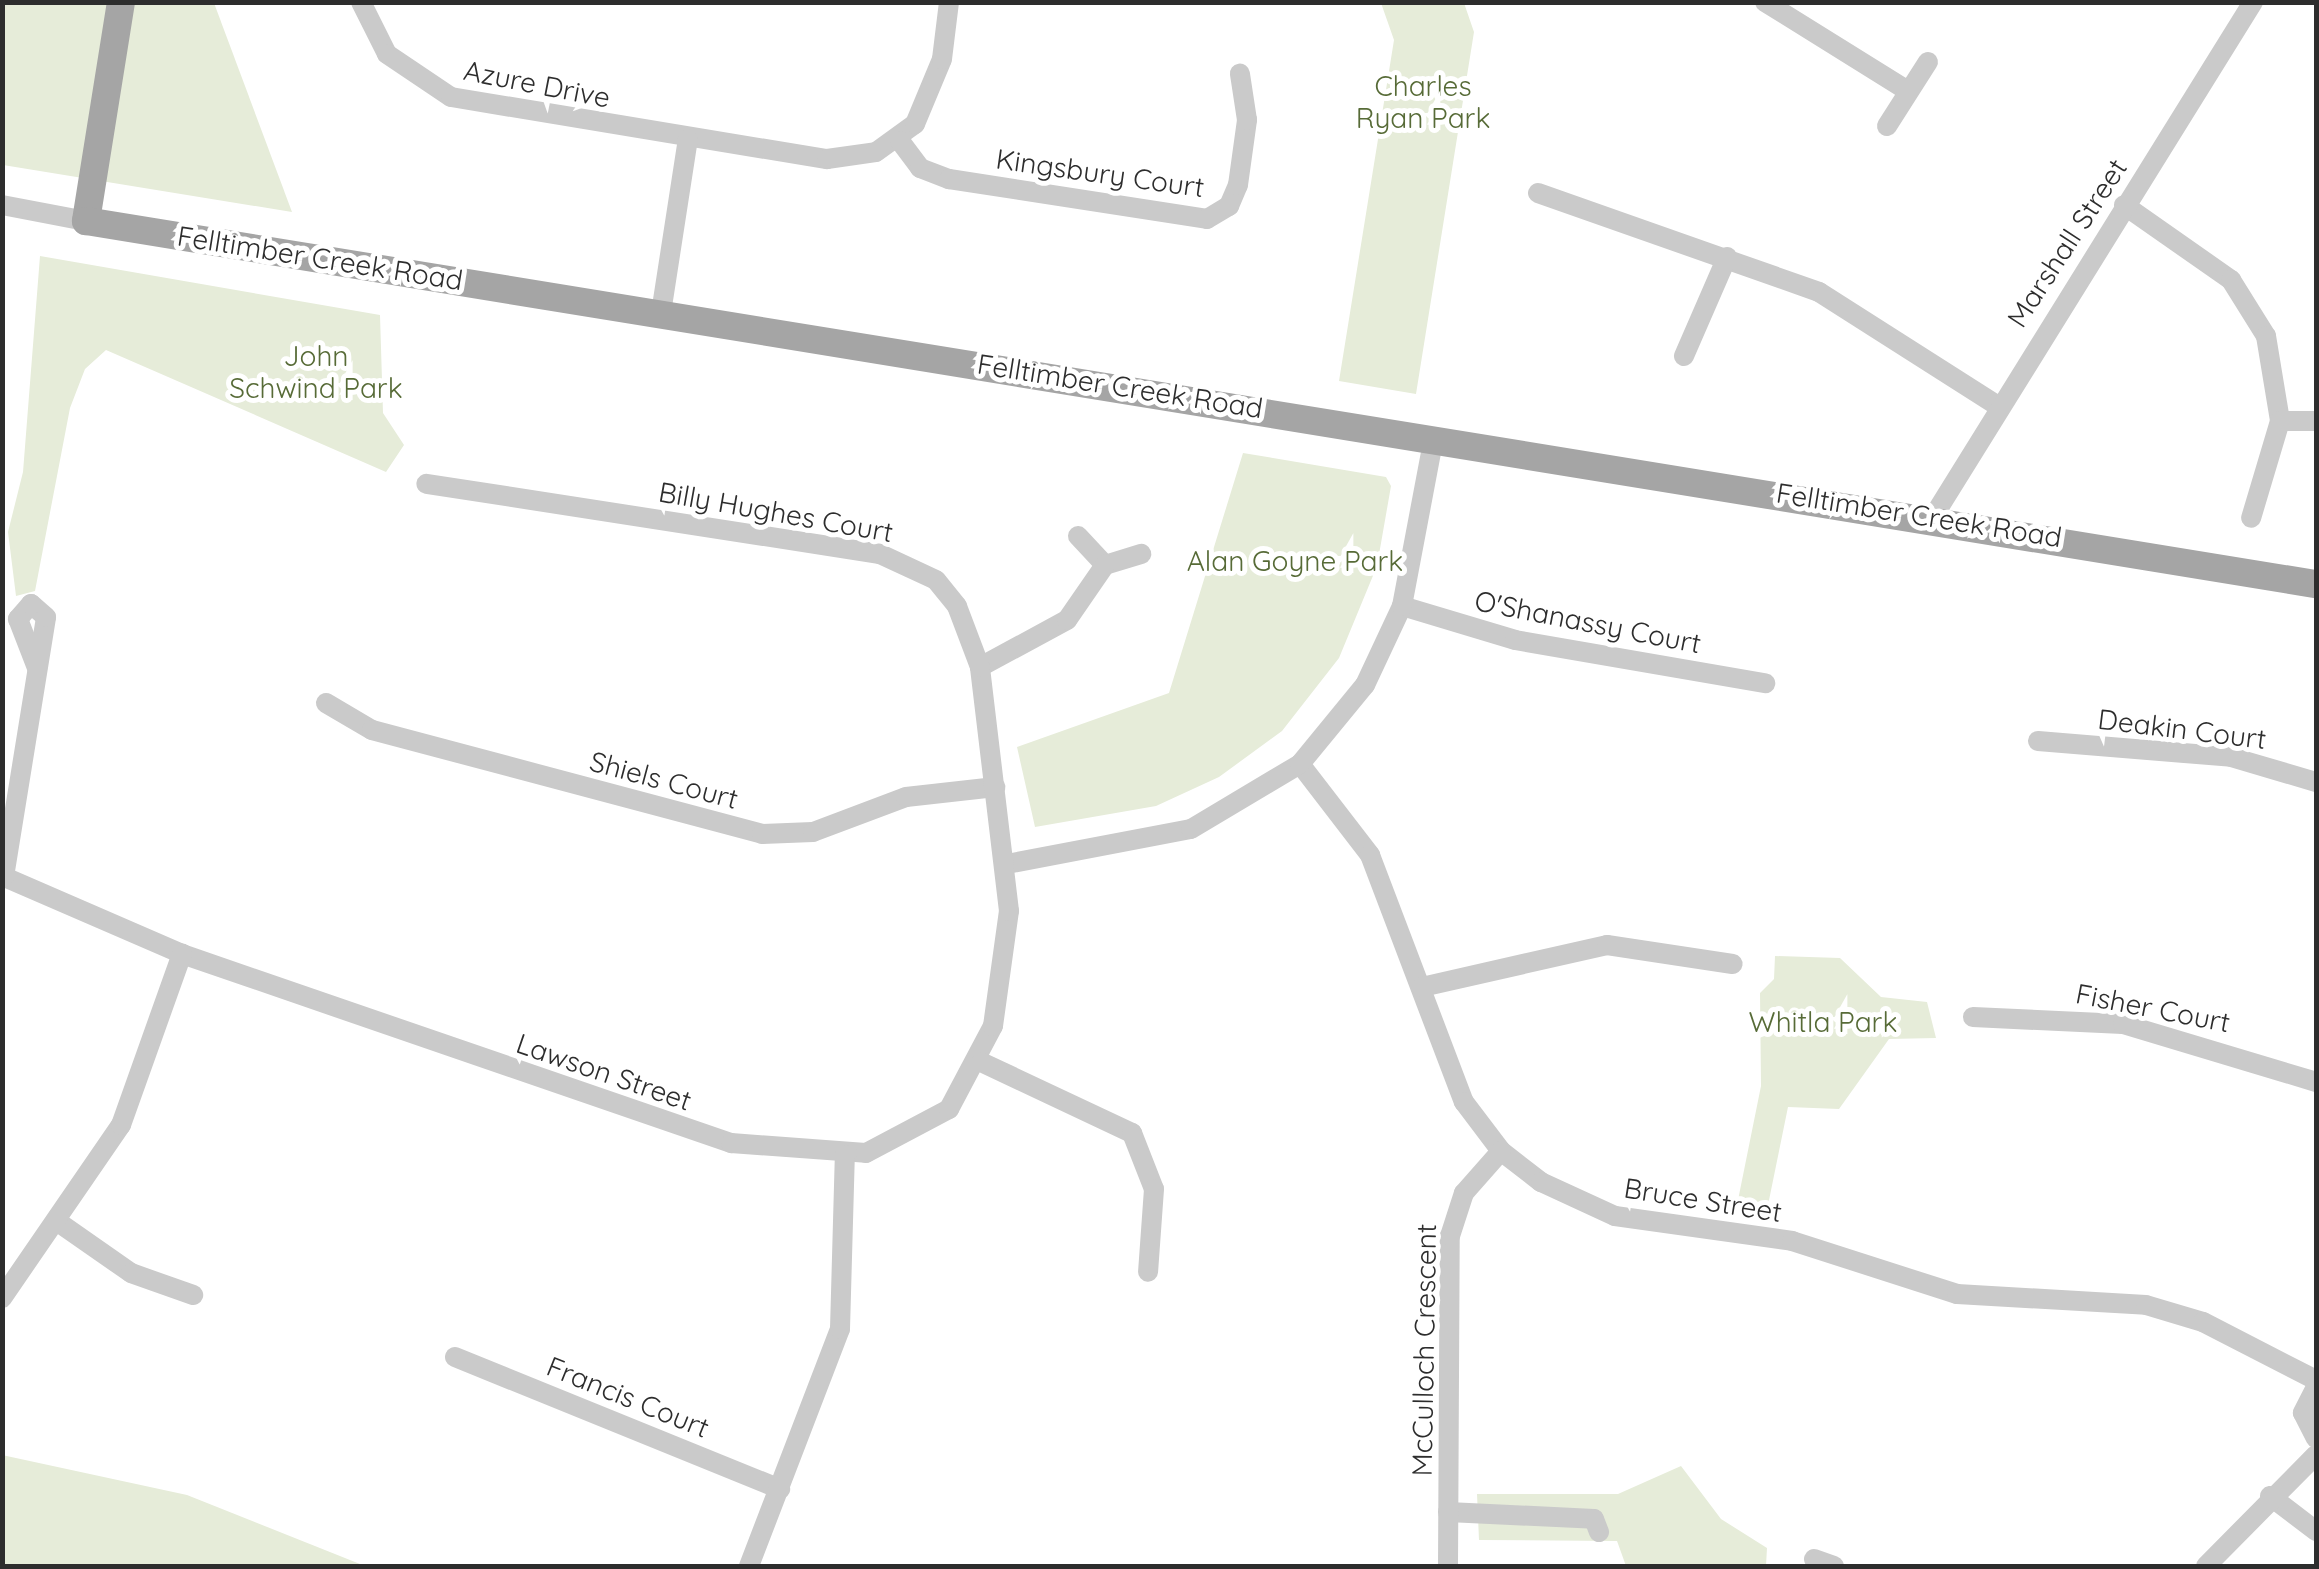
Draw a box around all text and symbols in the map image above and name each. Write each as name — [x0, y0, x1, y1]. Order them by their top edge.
street label: Azure Drive — [461, 53, 613, 115]
park label: Charles Ryan Park — [1356, 69, 1490, 135]
street label: Kingsbury Court — [994, 142, 1206, 204]
street label: Marshall Street — [2000, 153, 2134, 333]
street label: Felltimber Creek Road — [175, 219, 465, 297]
park label: John Schwind Park — [229, 339, 403, 405]
street label: Felltimber Creek Road — [975, 347, 1265, 425]
street label: Billy Hughes Court — [656, 475, 896, 549]
street label: Felltimber Creek Road — [1774, 476, 2064, 554]
park label: Alan Goyne Park — [1187, 544, 1403, 578]
street label: O'Shanassy Court — [1472, 584, 1704, 660]
street label: Deakin Court — [2096, 702, 2268, 756]
street label: Shiels Court — [586, 744, 742, 816]
street label: Fisher Court — [2073, 977, 2233, 1039]
park label: Whitla Park — [1749, 1005, 1897, 1039]
street label: Lawson Street — [512, 1026, 696, 1118]
street label: Bruce Street — [1622, 1171, 1784, 1229]
street label: McCulloch Crescent — [1405, 1223, 1443, 1477]
street label: Francis Court — [542, 1349, 714, 1445]

